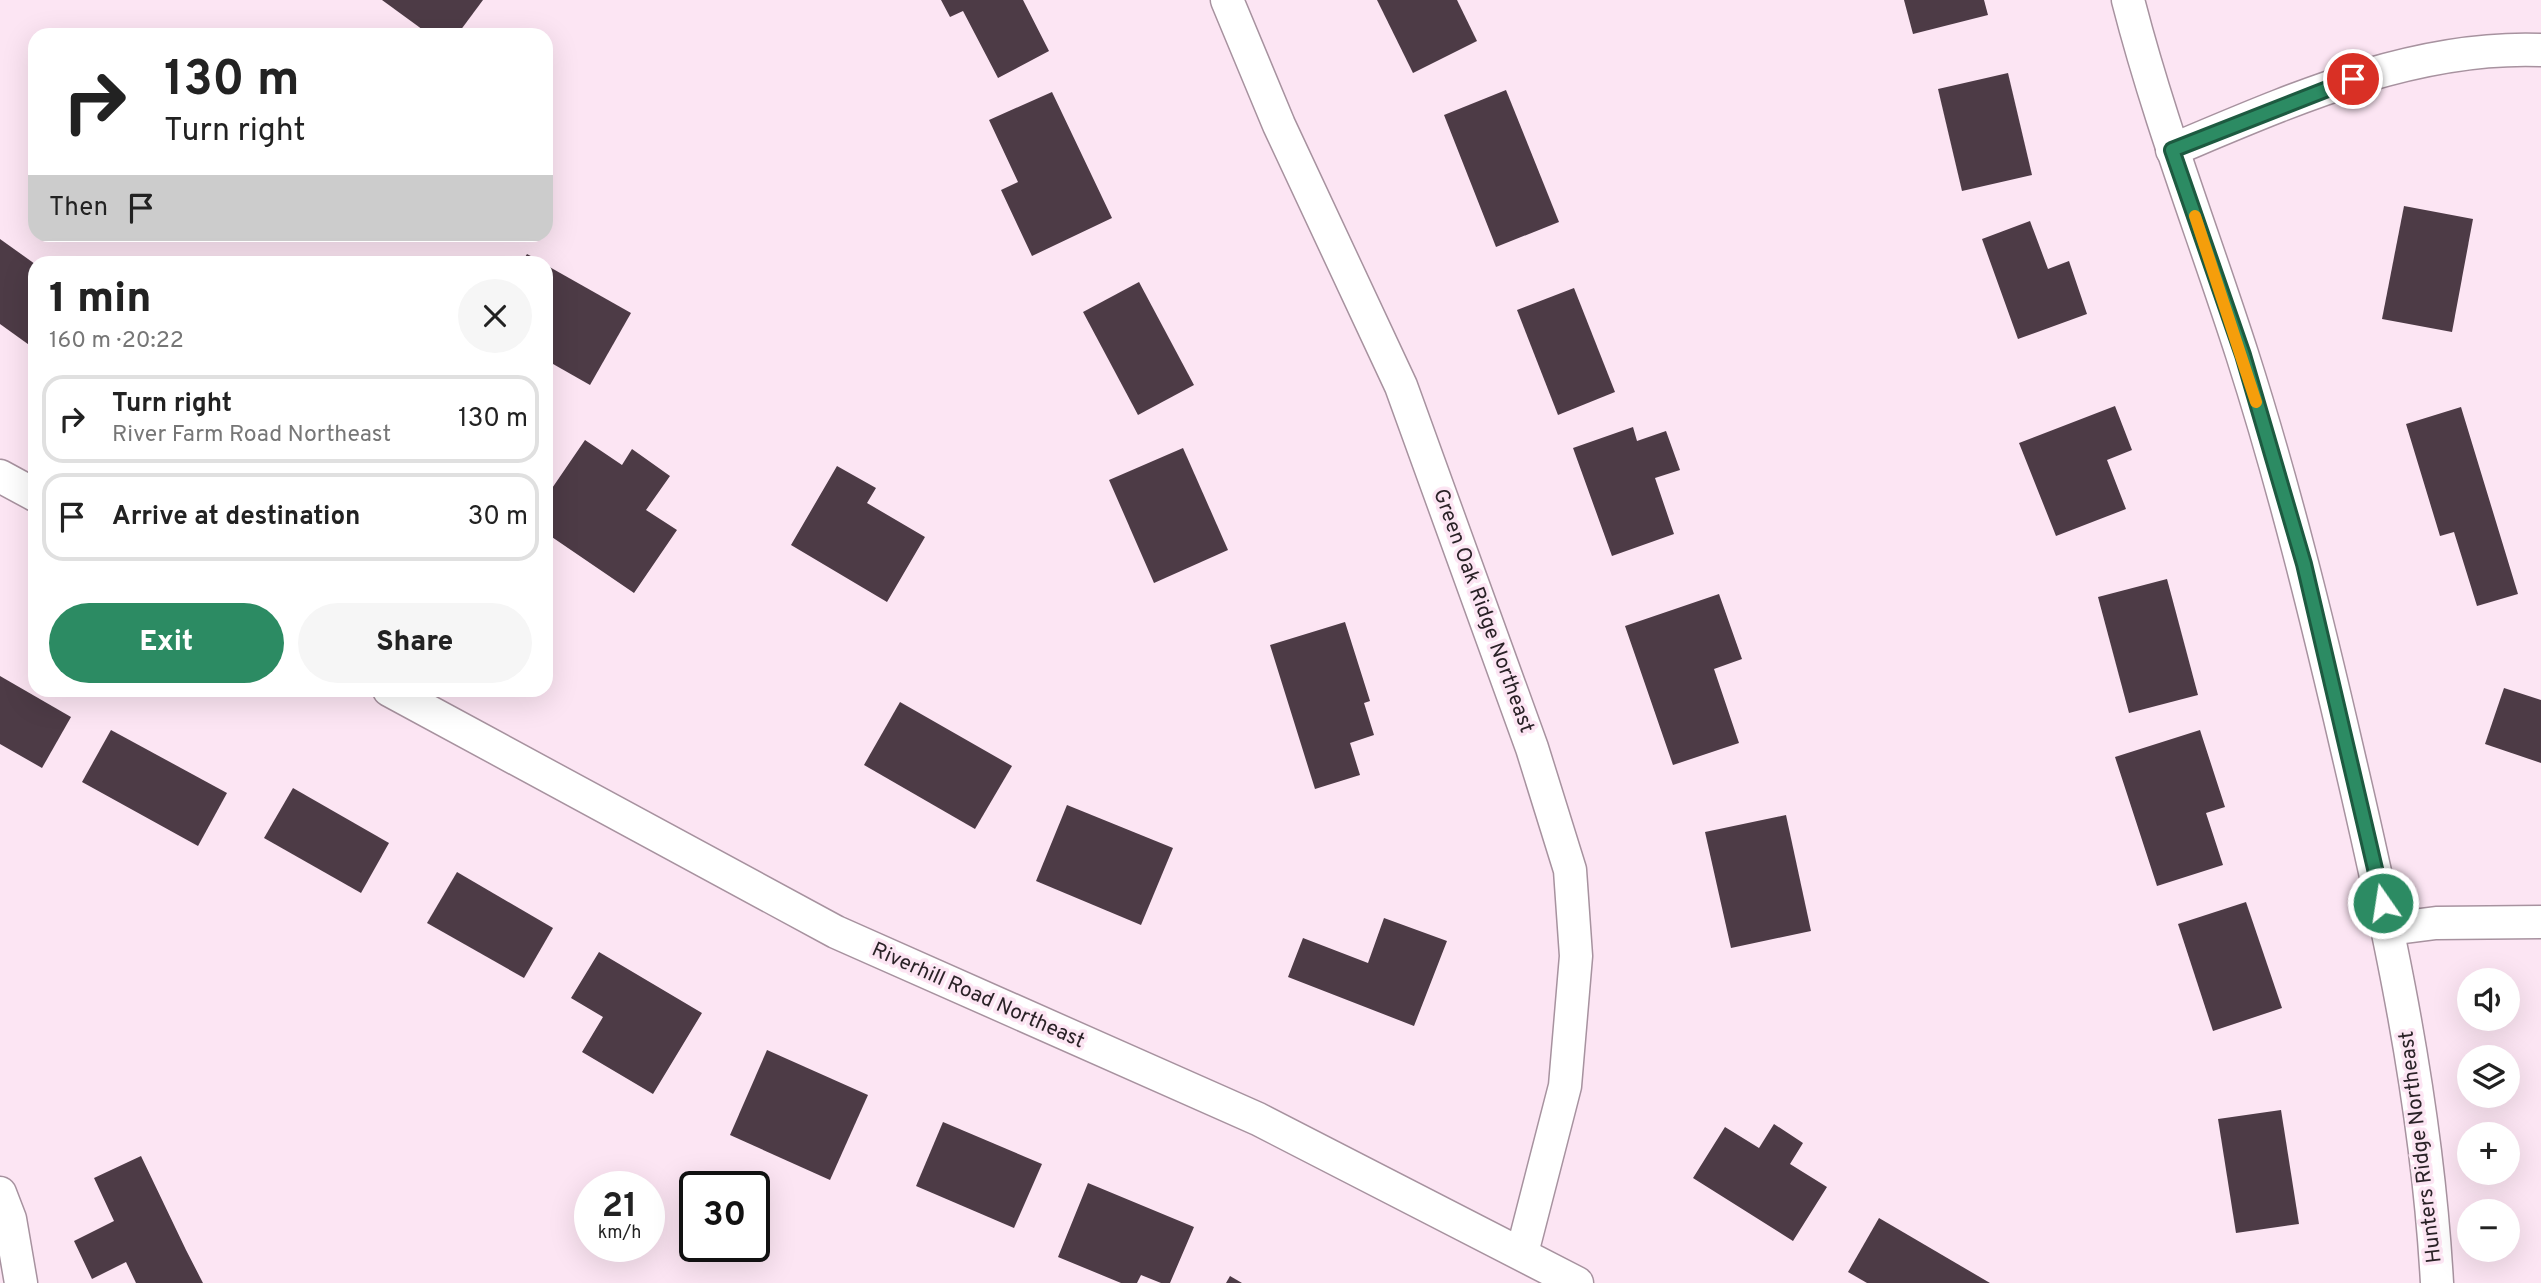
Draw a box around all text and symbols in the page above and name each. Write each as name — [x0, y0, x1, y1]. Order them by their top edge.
pin — [2323, 49, 2383, 109]
text: 130 m — [164, 51, 300, 113]
icon: right — [49, 56, 140, 147]
icon: arrive — [2334, 60, 2372, 98]
text: Turn right — [164, 112, 306, 152]
icon: arrive — [122, 189, 160, 227]
text: Then — [49, 192, 108, 225]
text: 1 min — [49, 274, 152, 327]
button: close — [458, 279, 532, 353]
text: 160 m · 20:22 — [49, 327, 184, 356]
text: Turn right — [112, 388, 232, 421]
icon: right — [53, 400, 91, 438]
text: 130 m — [458, 403, 528, 436]
text: River Farm Road Northeast — [112, 421, 391, 450]
street label: Green Oak Ridge Northeast — [1426, 485, 1540, 737]
icon: arrive — [53, 498, 91, 536]
text: Arrive at destination — [112, 501, 360, 534]
text: 30 m — [468, 501, 528, 534]
button: Exit — [49, 603, 284, 683]
button: Share — [298, 603, 532, 683]
position arrow — [2346, 866, 2420, 940]
street label: Riverhill Road Northeast — [867, 937, 1089, 1055]
map controls — [2457, 968, 2520, 1262]
button: sound — [2457, 968, 2520, 1031]
street label: Hunters Ridge Northeast — [2393, 1029, 2449, 1265]
button: layers — [2457, 1045, 2520, 1108]
button: + — [2457, 1122, 2520, 1185]
speed limit sign: 30 — [679, 1171, 770, 1262]
text: 21 — [602, 1185, 637, 1229]
button: − — [2457, 1199, 2520, 1262]
text: km/h — [598, 1222, 641, 1245]

